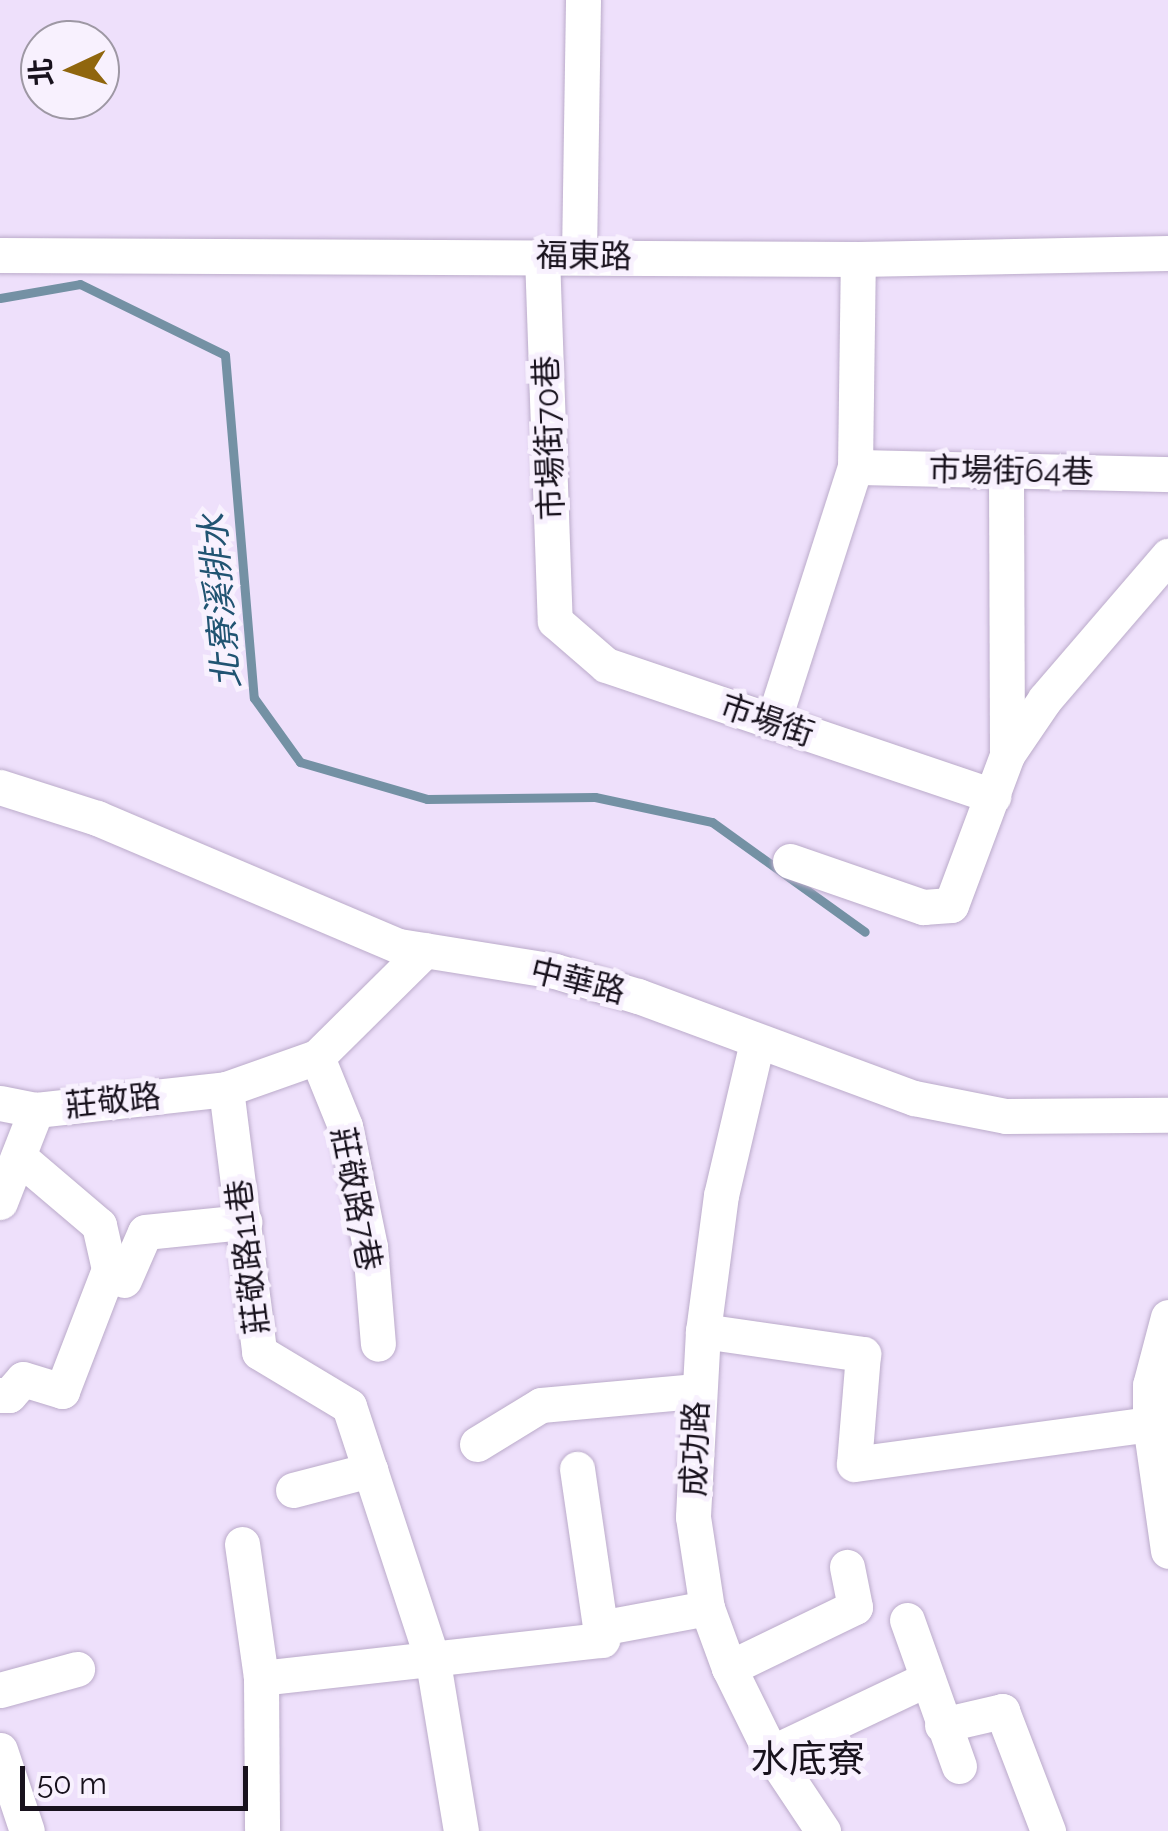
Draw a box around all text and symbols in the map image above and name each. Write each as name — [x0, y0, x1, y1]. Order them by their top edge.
north arrow — [20, 20, 120, 120]
text: 北 — [24, 57, 59, 87]
street label: 福東路 — [536, 236, 632, 276]
street label: 市場街70巷 — [527, 355, 571, 521]
street label: 市場街64巷 — [928, 450, 1094, 492]
water label: 北寮溪排水 — [191, 512, 249, 690]
street label: 市場街 — [715, 686, 819, 754]
street label: 中華路 — [527, 951, 629, 1011]
street label: 莊敬路 — [63, 1077, 163, 1125]
street label: 莊敬路7巷 — [323, 1124, 389, 1274]
street label: 莊敬路11巷 — [219, 1178, 277, 1336]
street label: 成功路 — [674, 1400, 716, 1498]
district label: 水底寮 — [751, 1736, 865, 1782]
scale bar — [25, 1746, 252, 1808]
text: 50 m — [37, 1766, 107, 1801]

